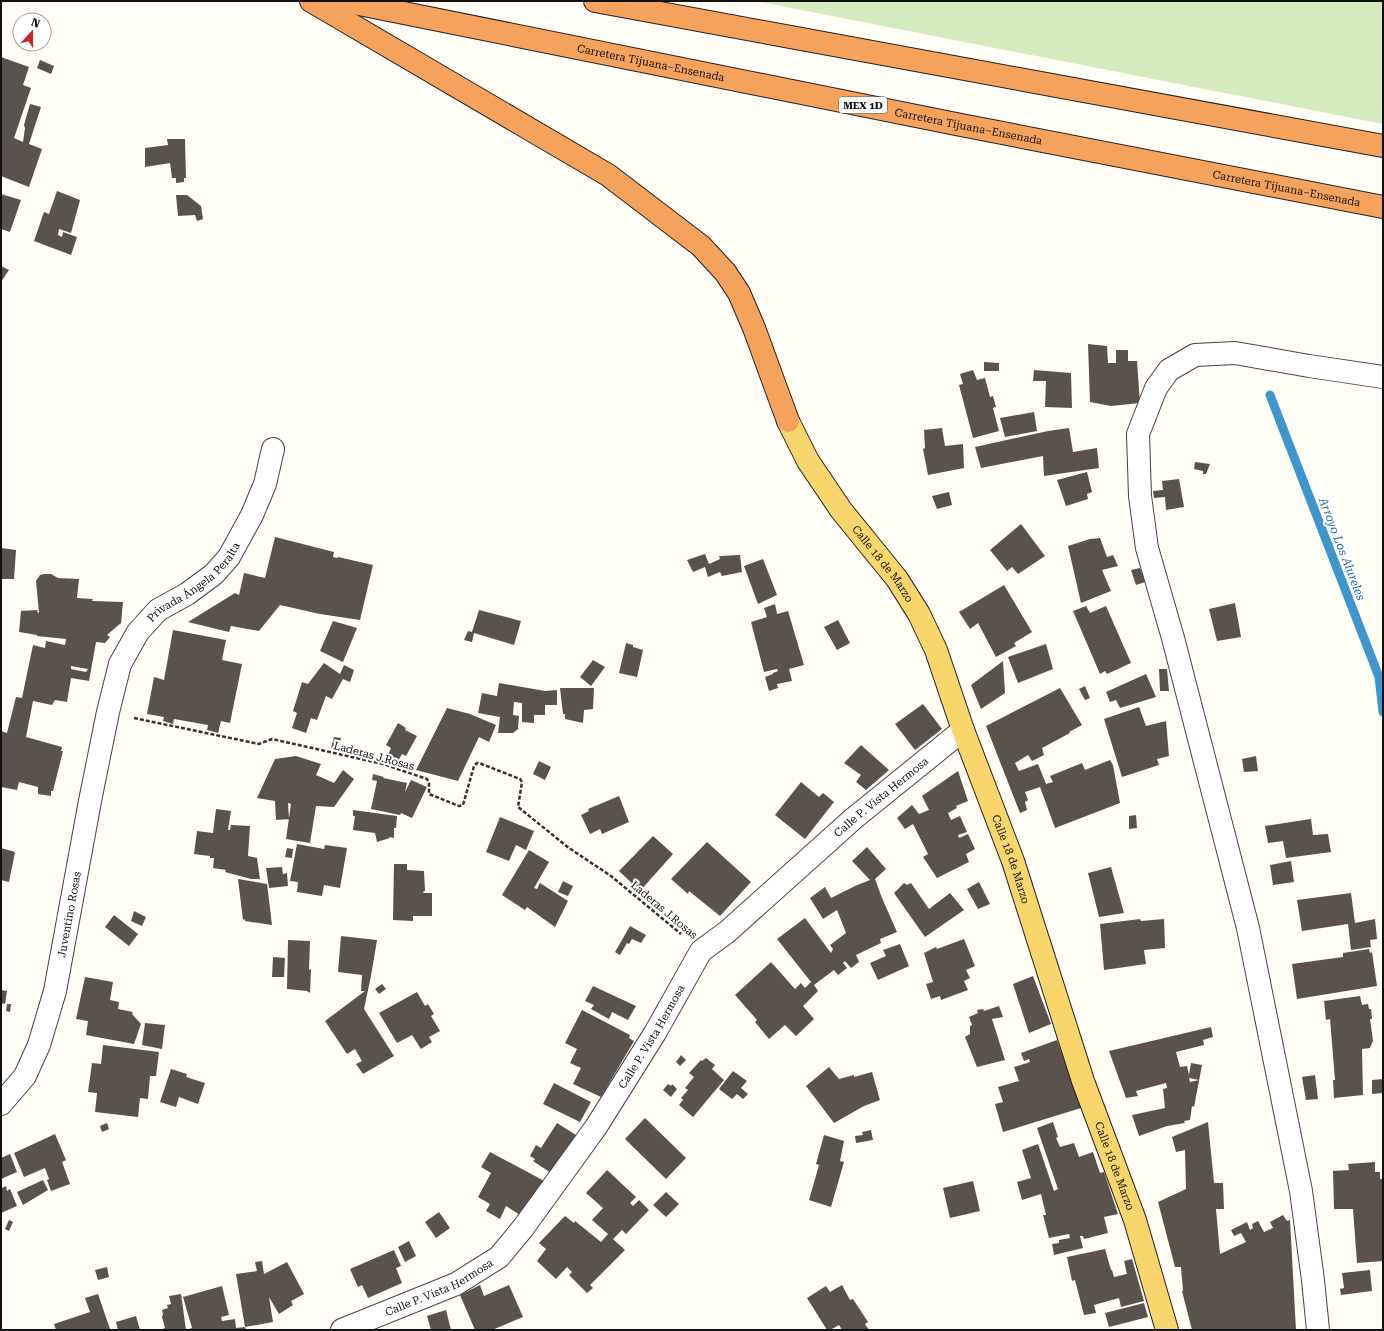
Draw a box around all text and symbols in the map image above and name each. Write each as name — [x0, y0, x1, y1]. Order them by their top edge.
north arrow — [12, 12, 52, 52]
text: N — [29, 16, 42, 31]
street label: Carretera Tijuana–Ensenada — [576, 41, 726, 84]
road number: MEX 1D — [839, 97, 887, 113]
street label: Carretera Tijuana–Ensenada — [894, 105, 1044, 147]
street label: Carretera Tijuana–Ensenada — [1212, 168, 1362, 209]
water label: Arroyo Los Alureles — [1316, 495, 1368, 603]
street label: Calle 18 de Marzo — [850, 523, 916, 605]
street label: Privada Ángela Peralta — [144, 540, 242, 624]
street label: Laderas J.Rosas — [332, 739, 416, 773]
street label: Calle P. Vista Hermosa — [831, 754, 931, 840]
street label: Calle 18 de Marzo — [989, 813, 1033, 905]
street label: Juventino Rosas — [55, 870, 83, 959]
street label: Laderas J.Rosas — [628, 878, 700, 942]
street label: Calle P. Vista Hermosa — [615, 982, 687, 1091]
street label: Calle 18 de Marzo — [1092, 1120, 1137, 1212]
street label: Calle P. Vista Hermosa — [383, 1256, 495, 1319]

